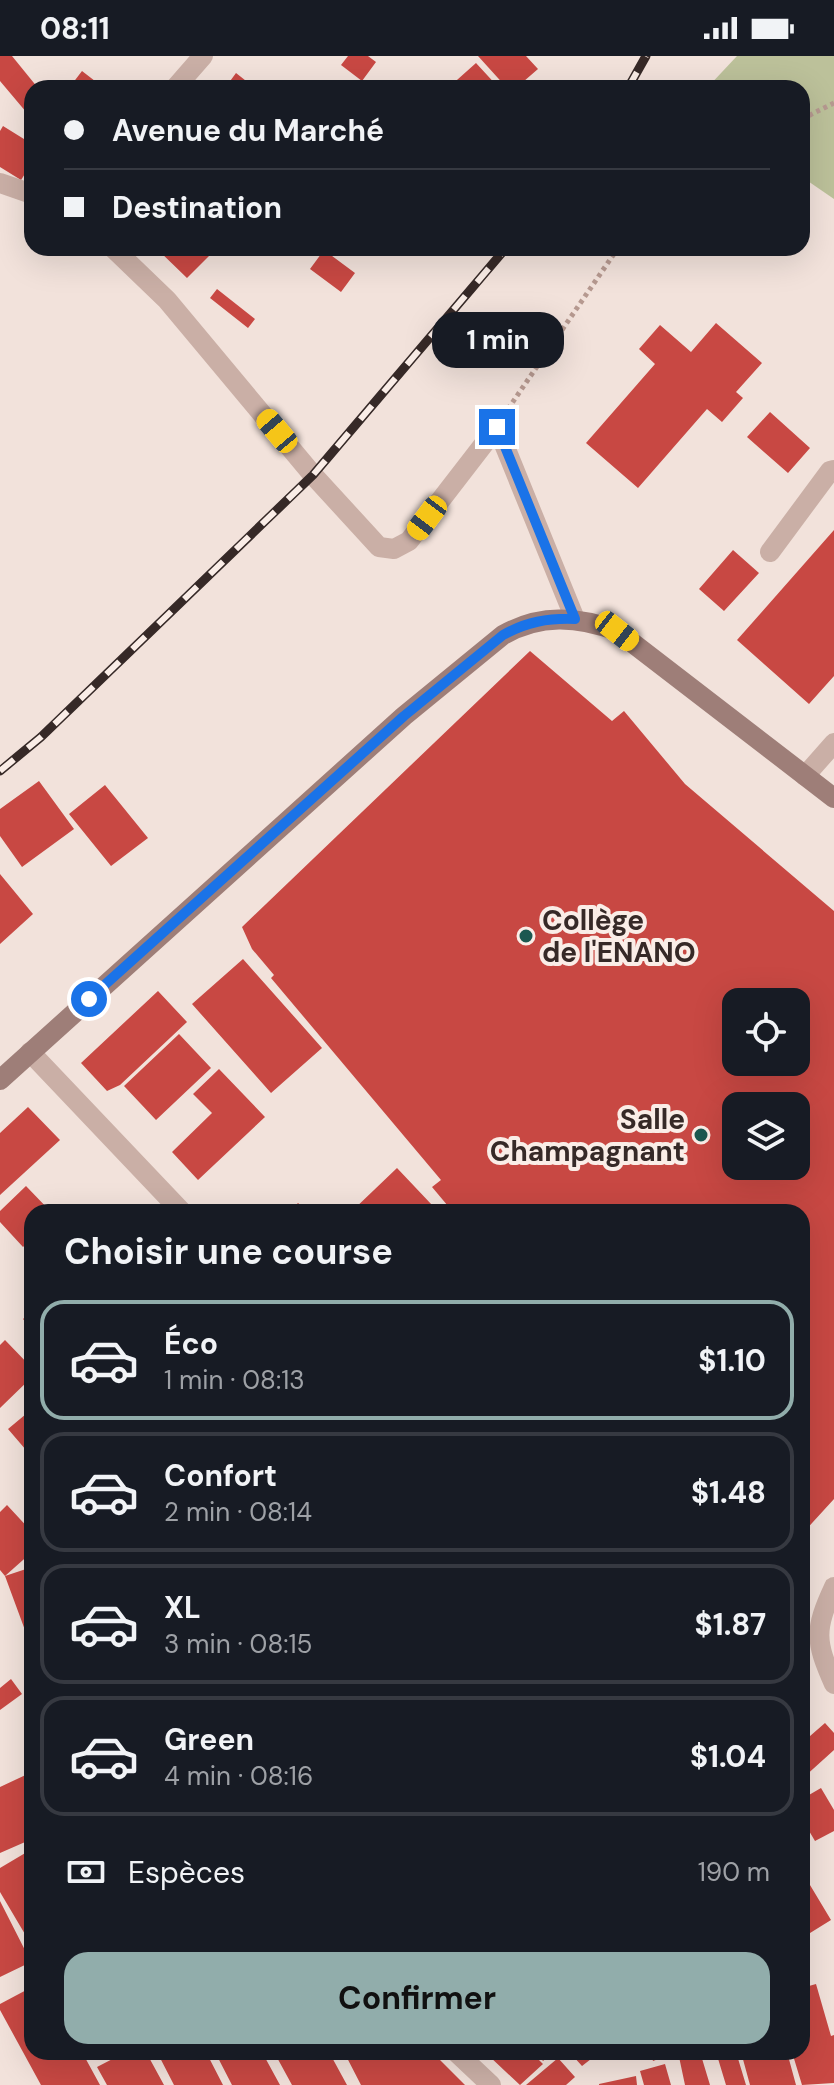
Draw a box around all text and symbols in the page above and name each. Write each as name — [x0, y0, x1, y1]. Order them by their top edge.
text: 08:11 — [40, 9, 110, 48]
text: Avenue du Marché — [112, 111, 384, 150]
text: Destination — [112, 188, 282, 227]
callout: 1 min — [431, 311, 563, 367]
text: 1 min — [466, 323, 530, 357]
car — [252, 405, 302, 457]
route end — [479, 409, 515, 445]
car — [403, 492, 451, 544]
car — [591, 607, 643, 655]
place label: Collège de l'ENANO — [542, 902, 696, 971]
marker: Collège de l'ENANO — [517, 927, 535, 945]
route start — [71, 981, 107, 1017]
map controls — [722, 988, 810, 1180]
button: locate — [722, 988, 810, 1076]
button: layers — [722, 1092, 810, 1180]
place label: Salle Champagnant — [490, 1101, 685, 1170]
marker: Salle Champagnant — [692, 1126, 710, 1144]
text: Choisir une course — [64, 1228, 393, 1275]
icon: car — [68, 1324, 140, 1396]
text: Éco — [164, 1324, 218, 1363]
text: $1.10 — [698, 1341, 766, 1380]
text: 1 min · 08:13 — [164, 1363, 305, 1397]
icon: car — [68, 1456, 140, 1528]
text: Confort — [164, 1456, 277, 1495]
text: $1.48 — [691, 1473, 766, 1512]
text: 2 min · 08:14 — [164, 1495, 312, 1529]
icon: car — [68, 1588, 140, 1660]
text: XL — [164, 1588, 201, 1627]
text: $1.87 — [695, 1605, 766, 1644]
text: 3 min · 08:15 — [164, 1627, 312, 1661]
icon: car — [68, 1720, 140, 1792]
text: Green — [164, 1720, 254, 1759]
text: $1.04 — [690, 1737, 766, 1776]
text: 4 min · 08:16 — [164, 1759, 313, 1793]
icon: cash — [64, 1850, 108, 1894]
text: Espèces — [128, 1853, 245, 1892]
text: 190 m — [698, 1855, 770, 1889]
button: Confirmer — [64, 1952, 770, 2044]

